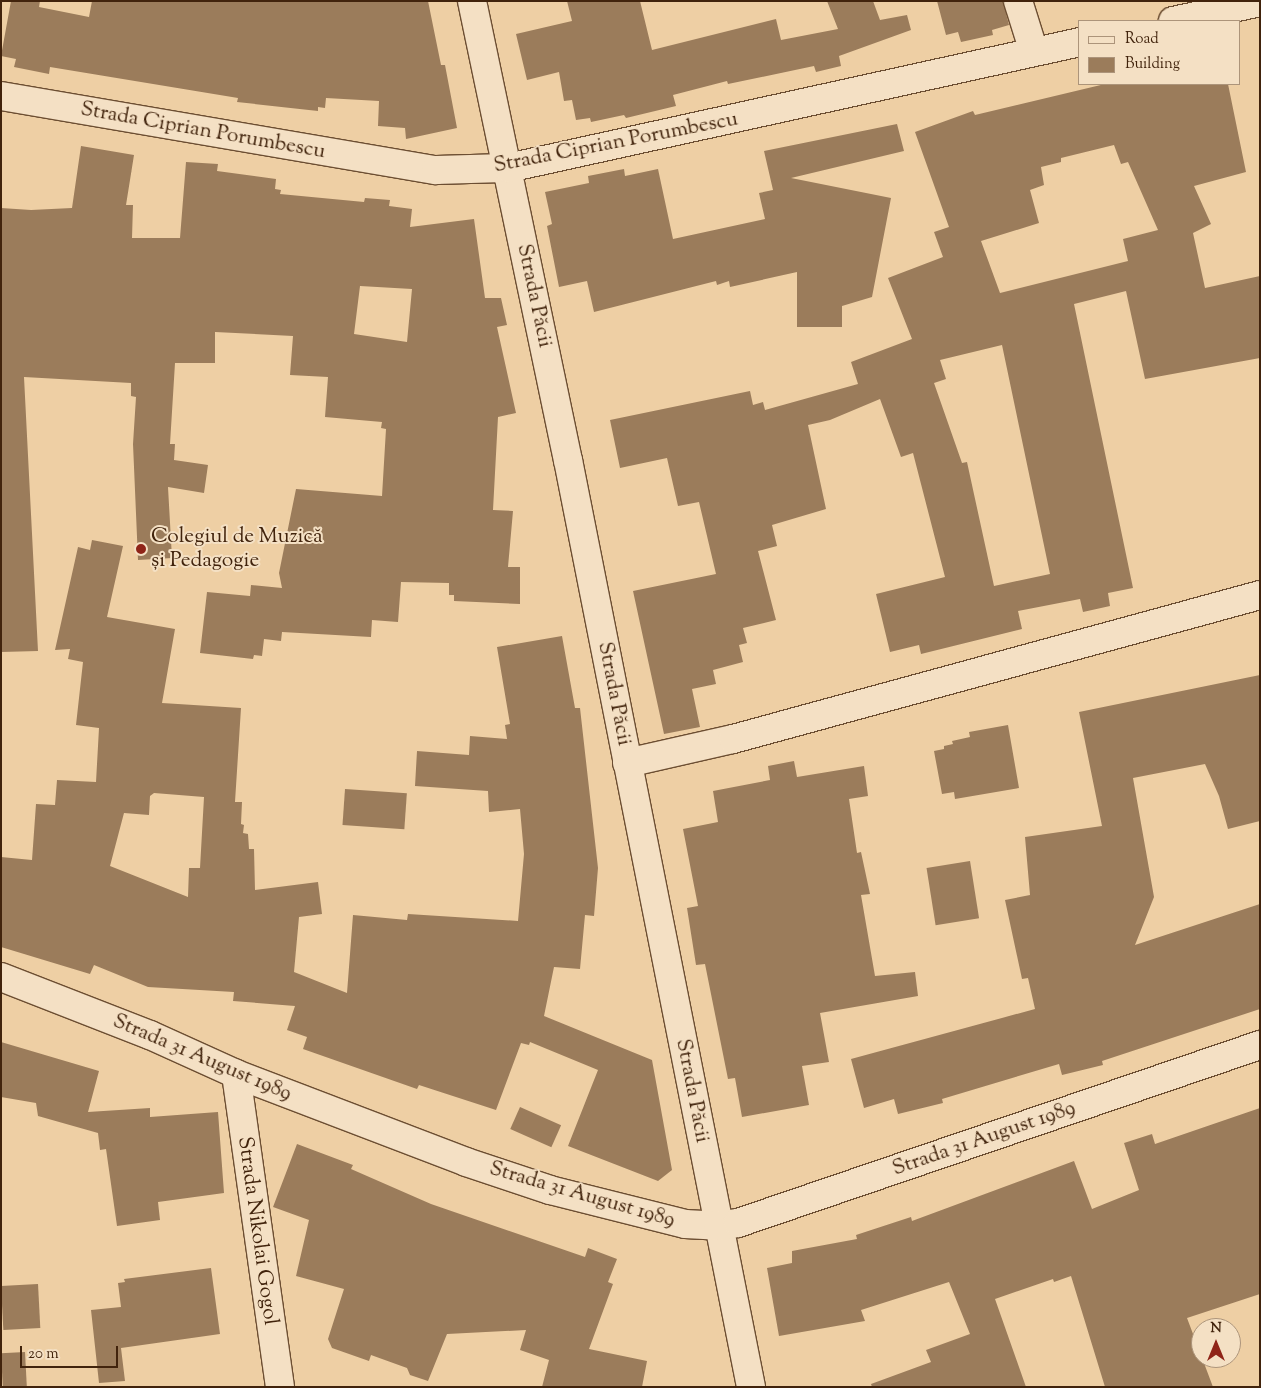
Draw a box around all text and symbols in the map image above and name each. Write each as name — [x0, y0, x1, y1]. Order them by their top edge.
legend — [1078, 20, 1241, 85]
text: Road — [1125, 29, 1159, 50]
text: Building — [1125, 54, 1180, 75]
street label: Strada Ciprian Porumbescu — [79, 97, 327, 165]
street label: Strada Ciprian Porumbescu — [492, 107, 740, 179]
street label: Strada Păcii — [511, 242, 557, 350]
place label: Colegiul de Muzică şi Pedagogie — [151, 524, 323, 574]
marker: Colegiul de Muzică şi Pedagogie — [135, 543, 147, 555]
street label: Strada Păcii — [592, 640, 636, 748]
street label: Strada 31 August 1989 — [109, 1009, 295, 1107]
street label: Strada Păcii — [670, 1037, 714, 1145]
street label: Strada 31 August 1989 — [889, 1096, 1079, 1182]
street label: Strada Nikolai Gogol — [231, 1135, 283, 1327]
street label: Strada 31 August 1989 — [486, 1156, 678, 1234]
north arrow — [1191, 1318, 1241, 1368]
text: N — [1210, 1319, 1222, 1339]
scale bar — [22, 1336, 120, 1368]
text: 20 m — [28, 1344, 59, 1365]

